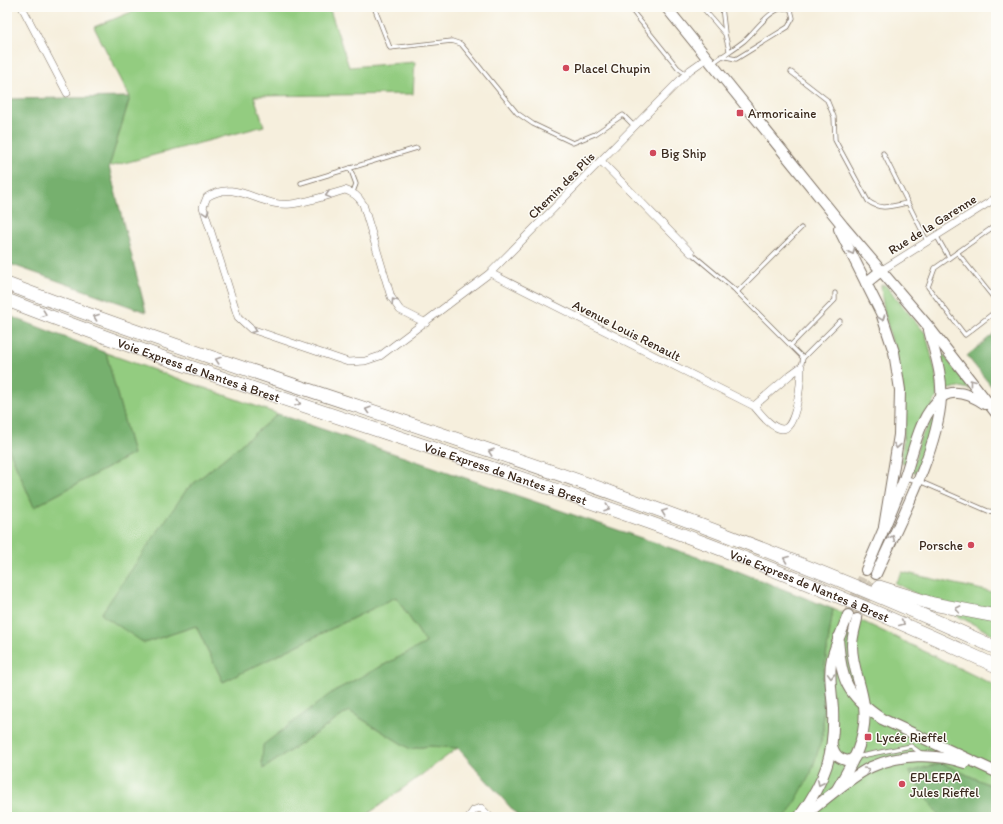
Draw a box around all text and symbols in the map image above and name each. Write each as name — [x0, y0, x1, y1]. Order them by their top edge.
place label: Placel Chupin — [574, 61, 651, 76]
marker: Placel Chupin — [561, 63, 571, 73]
place label: Armoricaine — [748, 106, 816, 121]
marker: Armoricaine — [735, 108, 745, 118]
place label: Big Ship — [661, 146, 707, 161]
marker: Big Ship — [648, 148, 658, 158]
street label: Chemin des Plis — [525, 149, 598, 222]
one-way arrow — [325, 190, 332, 199]
street label: Rue de la Garenne — [885, 191, 979, 258]
one-way arrow — [201, 210, 210, 217]
one-way arrow — [847, 248, 855, 255]
street label: Avenue Louis Renault — [570, 297, 683, 364]
one-way arrow — [392, 299, 399, 306]
one-way arrow — [40, 310, 47, 318]
one-way arrow — [92, 313, 99, 322]
one-way arrow — [878, 314, 886, 321]
one-way arrow — [250, 325, 257, 333]
street label: Voie Express de Nantes à Brest — [115, 335, 282, 405]
one-way arrow — [215, 356, 222, 365]
one-way arrow — [970, 380, 977, 387]
one-way arrow — [295, 399, 302, 407]
one-way arrow — [365, 407, 372, 415]
street label: Voie Express de Nantes à Brest — [422, 439, 589, 508]
one-way arrow — [894, 442, 902, 449]
one-way arrow — [488, 448, 495, 457]
one-way arrow — [603, 503, 610, 512]
one-way arrow — [661, 509, 668, 517]
one-way arrow — [887, 535, 895, 543]
place label: Porsche — [919, 538, 963, 553]
marker: Porsche — [966, 540, 976, 550]
street label: Voie Express de Nantes à Brest — [728, 546, 892, 625]
one-way arrow — [782, 555, 789, 563]
one-way arrow — [955, 606, 961, 614]
one-way arrow — [898, 619, 905, 627]
one-way arrow — [827, 673, 835, 679]
place label: Lycée Rieffel — [876, 730, 947, 745]
marker: Lycée Rieffel — [863, 732, 873, 742]
one-way arrow — [863, 768, 870, 775]
place label: EPLEFPA Jules Rieffel — [910, 770, 979, 800]
one-way arrow — [817, 779, 825, 786]
marker: EPLEFPA Jules Rieffel — [897, 779, 907, 789]

